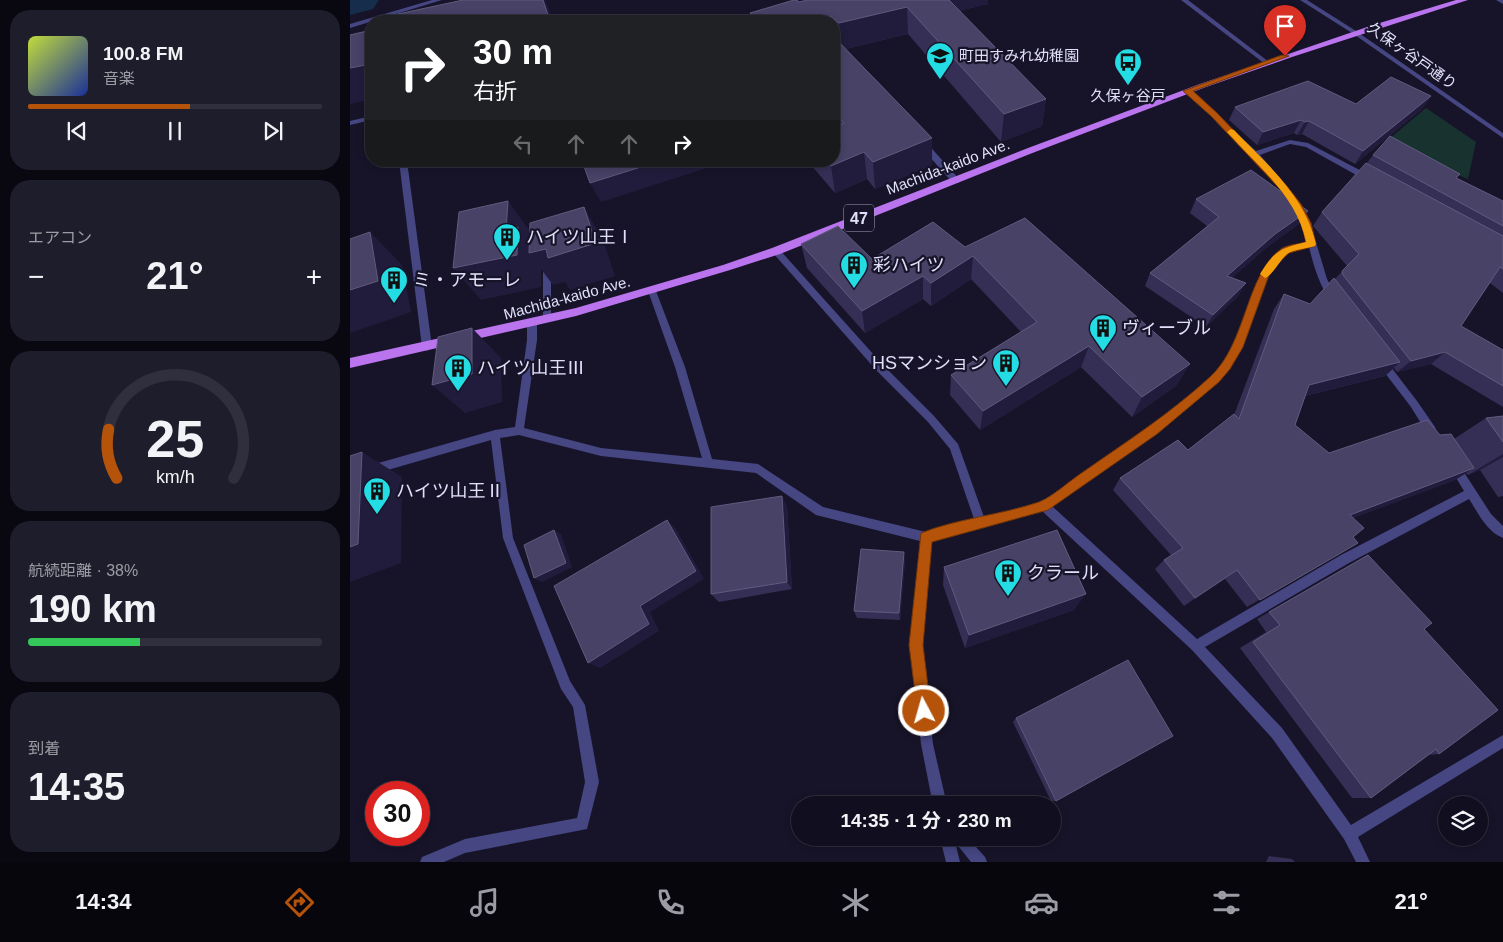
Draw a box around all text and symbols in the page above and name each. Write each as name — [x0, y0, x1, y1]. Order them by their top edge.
pin — [1264, 5, 1306, 56]
icon: arrive — [1271, 12, 1299, 40]
street label: 久保ヶ谷戸通り — [1364, 19, 1460, 93]
text: 30 m — [473, 32, 553, 71]
icon: right — [390, 35, 455, 100]
school or university icon: 町田すみれ幼稚園 — [925, 41, 955, 80]
text: 100.8 FM — [103, 43, 183, 64]
place label: 町田すみれ幼稚園 — [959, 47, 1079, 64]
bus stop icon: 久保ヶ谷戸 — [1113, 47, 1143, 86]
text: 音楽 — [103, 70, 135, 87]
text: 右折 — [473, 79, 517, 104]
place label: 久保ヶ谷戸 — [1090, 87, 1166, 104]
icon: previous — [63, 117, 91, 145]
icon: pause — [161, 117, 189, 145]
icon: next — [259, 117, 287, 145]
icon: left — [509, 130, 537, 158]
icon: ahead — [562, 130, 590, 158]
icon: ahead — [615, 130, 643, 158]
icon: right — [668, 130, 696, 158]
street label: Machida-kaido Ave. — [884, 135, 1012, 198]
road number: 47 — [844, 204, 874, 232]
building icon: ハイツ山王Ⅰ — [492, 222, 522, 261]
place label: ハイツ山王Ⅰ — [526, 227, 634, 247]
text: エアコン — [28, 229, 92, 246]
building icon: 彩ハイツ — [839, 250, 869, 289]
text: 21° — [146, 255, 204, 297]
place label: 彩ハイツ — [873, 255, 945, 275]
text: − — [28, 261, 44, 292]
text: + — [306, 261, 322, 292]
building icon: ミ・アモーレ — [379, 265, 409, 304]
place label: ミ・アモーレ — [413, 270, 521, 290]
street label: Machida-kaido Ave. — [502, 272, 632, 323]
building icon: ヴィーブル — [1088, 313, 1118, 352]
place label: ヴィーブル — [1122, 318, 1211, 338]
building icon: HSマンション — [991, 348, 1021, 387]
building icon: ハイツ山王Ⅲ — [443, 353, 473, 392]
place label: HSマンション — [872, 353, 987, 373]
place label: ハイツ山王Ⅲ — [477, 358, 585, 378]
text: 25 — [146, 410, 204, 468]
text: km/h — [156, 467, 194, 487]
building icon: ハイツ山王Ⅱ — [362, 476, 392, 515]
place label: ハイツ山王Ⅱ — [396, 481, 504, 501]
building icon: クラール — [993, 558, 1023, 597]
text: 航続距離 · 38% — [28, 562, 138, 579]
place label: クラール — [1027, 563, 1099, 583]
text: 190 km — [28, 588, 157, 630]
position arrow — [897, 684, 949, 736]
text: 到着 — [28, 740, 60, 757]
text: 14:35 — [28, 766, 125, 808]
speed limit sign: 30 — [365, 781, 430, 846]
map controls — [1438, 796, 1488, 846]
button: layers — [1438, 796, 1488, 846]
text: 14:35 · 1 分 · 230 m — [840, 810, 1012, 831]
icon: directions — [282, 885, 317, 920]
icon: music — [467, 885, 502, 920]
icon: phone — [653, 885, 688, 920]
icon: climate — [838, 885, 873, 920]
icon: car — [1024, 885, 1059, 920]
icon: filters — [1209, 885, 1244, 920]
text: 14:34 — [75, 889, 131, 914]
text: 21° — [1394, 889, 1428, 914]

